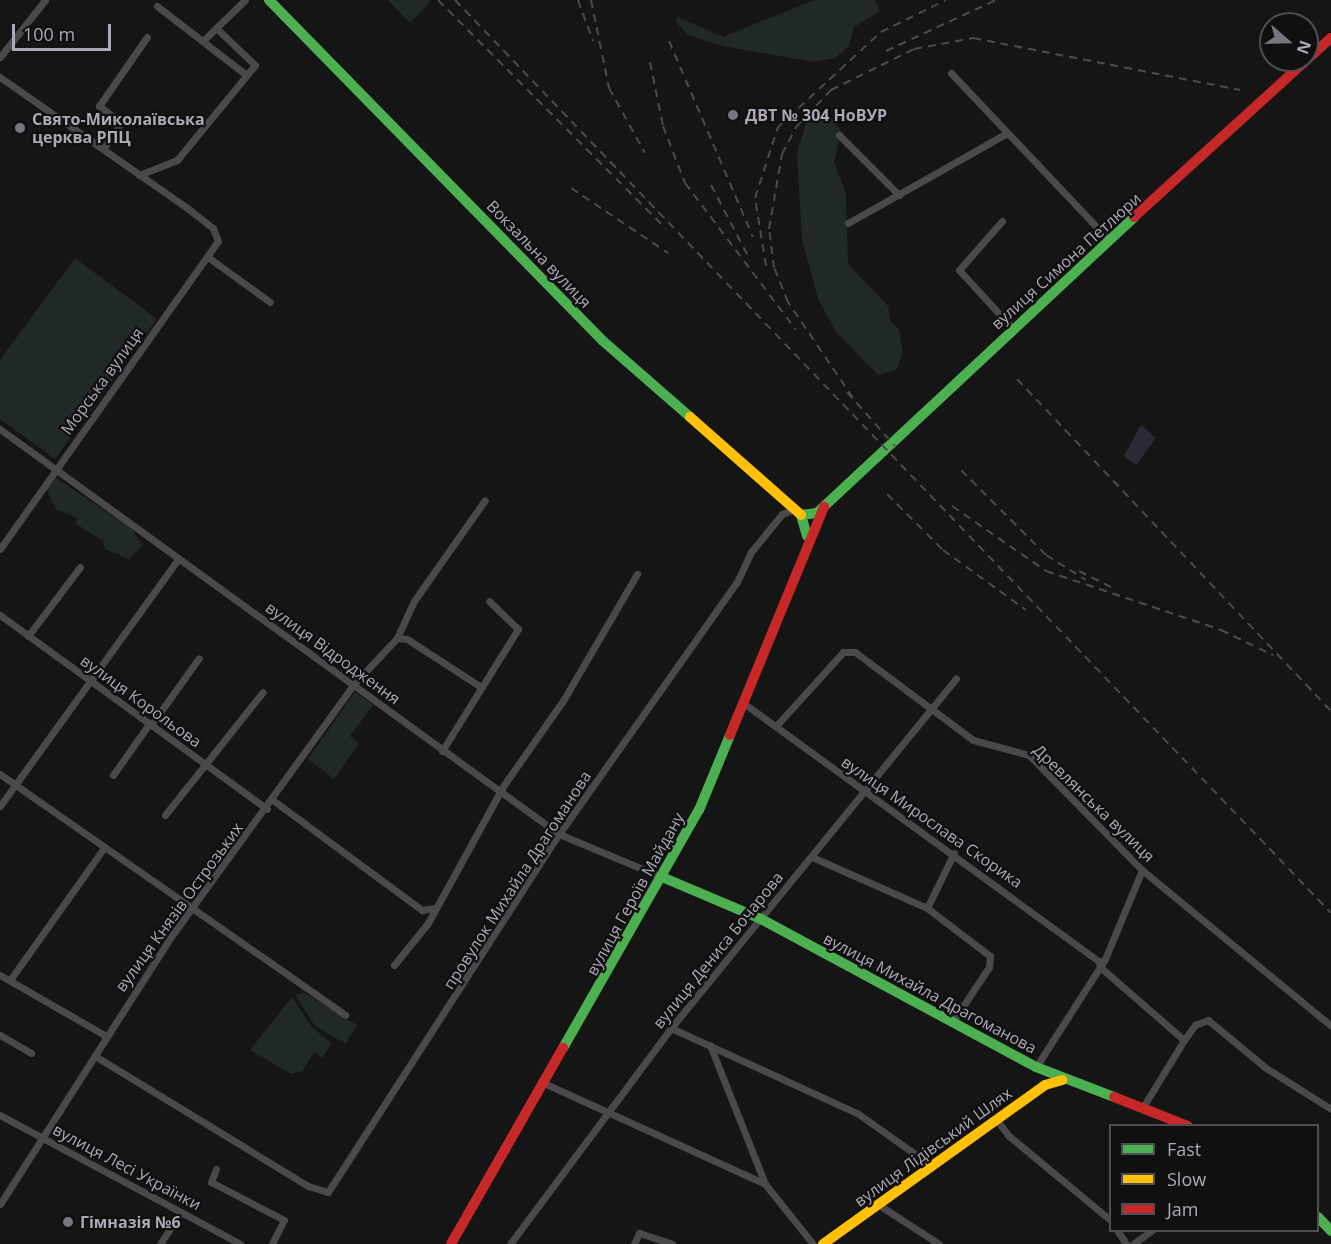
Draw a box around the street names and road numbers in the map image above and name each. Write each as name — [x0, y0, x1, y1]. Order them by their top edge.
street label: вулиця Симона Петлюри — [987, 189, 1145, 333]
street label: Вокзальна вулиця — [483, 196, 595, 312]
street label: Морська вулиця — [57, 324, 147, 438]
street label: вулиця Відродження — [262, 598, 404, 708]
street label: вулиця Корольова — [77, 651, 205, 751]
street label: Древлянська вулиця — [1029, 740, 1159, 866]
street label: вулиця Мирослава Скорика — [838, 752, 1026, 892]
street label: провулок Михайла Драгоманова — [439, 767, 595, 993]
street label: вулиця Героїв Майдану — [582, 809, 688, 979]
street label: вулиця Князів Острозьких — [111, 819, 247, 995]
street label: вулиця Дениса Бочарова — [649, 868, 787, 1032]
street label: вулиця Михайла Драгоманова — [820, 929, 1040, 1057]
street label: вулиця Лідівський Шлях — [850, 1083, 1016, 1211]
street label: вулиця Лесі Українки — [50, 1120, 204, 1214]

